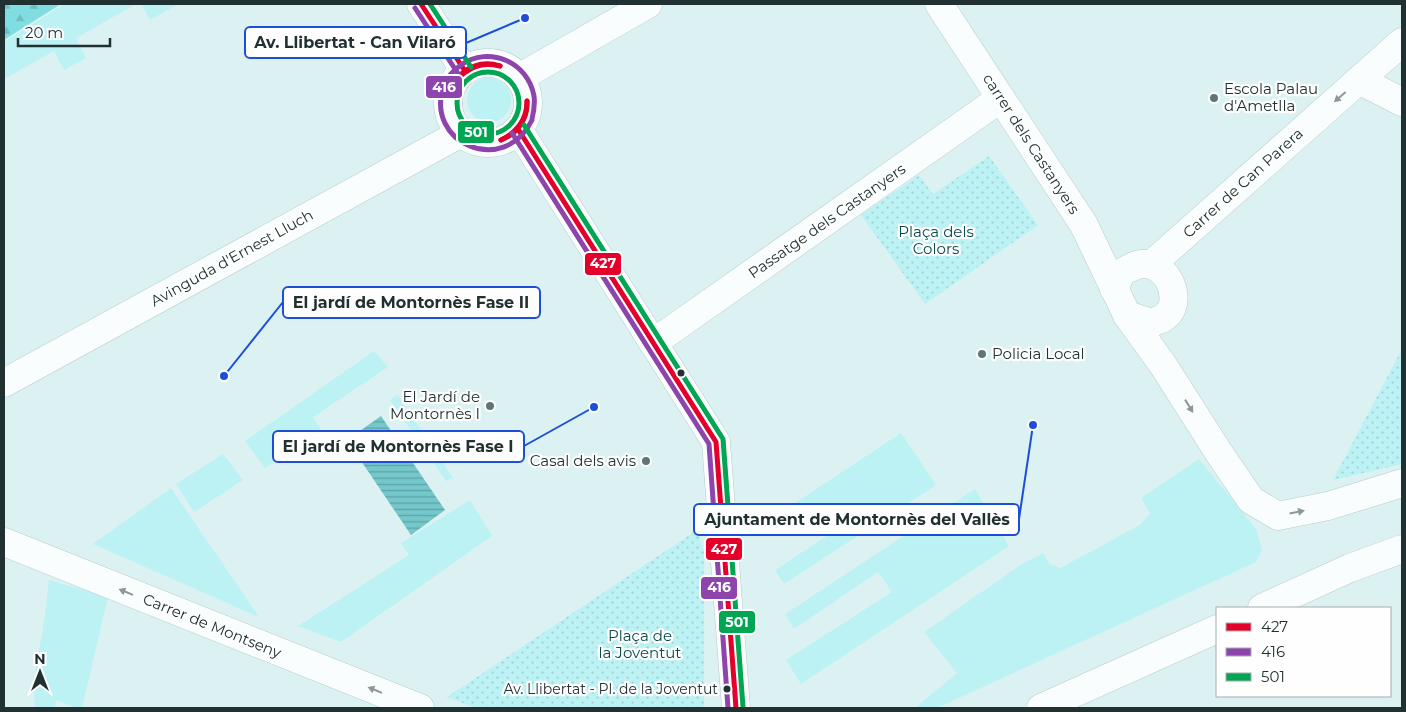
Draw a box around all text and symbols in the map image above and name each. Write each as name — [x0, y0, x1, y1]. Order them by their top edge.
scale bar — [18, 15, 110, 47]
text: 20 m — [25, 23, 63, 42]
callout: Av. Llibertat - Can Vilaró — [245, 27, 466, 58]
text: Av. Llibertat - Can Vilaró — [253, 33, 456, 52]
street label: carrer dels Castanyers — [979, 70, 1084, 218]
line badge: 416 — [425, 75, 463, 99]
text: 416 — [432, 78, 456, 96]
place label: Escola Palau d'Ametlla — [1224, 79, 1318, 115]
marker: Escola Palau d'Ametlla — [1208, 92, 1220, 104]
one-way arrow — [1333, 92, 1346, 103]
line badge: 501 — [457, 120, 495, 144]
text: 501 — [464, 123, 488, 141]
street label: Carrer de Can Parera — [1179, 124, 1307, 242]
street label: Passatge dels Castanyers — [744, 159, 909, 282]
street label: Avinguda d'Ernest Lluch — [147, 205, 316, 310]
park label: Plaça dels Colors — [898, 222, 974, 258]
line badge: 427 — [584, 252, 622, 276]
text: 427 — [590, 254, 617, 272]
callout: El jardí de Montornès Fase II — [283, 287, 540, 318]
text: El jardí de Montornès Fase II — [293, 293, 529, 312]
place label: Policia Local — [992, 344, 1085, 363]
marker: Policia Local — [976, 348, 988, 360]
unlabelled marker — [676, 368, 686, 378]
place label: El Jardí de Montornès I — [390, 387, 480, 423]
marker: El Jardí de Montornès I — [484, 400, 496, 412]
one-way arrow — [1184, 400, 1193, 413]
callout: El jardí de Montornès Fase I — [273, 431, 524, 462]
text: El jardí de Montornès Fase I — [282, 437, 514, 456]
place label: Casal dels avis — [530, 451, 636, 470]
marker: Casal dels avis — [640, 455, 652, 467]
callout: Ajuntament de Montornès del Vallès — [694, 504, 1019, 535]
one-way arrow — [1289, 508, 1304, 516]
text: Ajuntament de Montornès del Vallès — [703, 510, 1010, 529]
line badge: 427 — [705, 537, 743, 561]
text: 427 — [711, 540, 738, 558]
line badge: 416 — [700, 576, 738, 600]
text: 416 — [707, 578, 731, 596]
one-way arrow — [118, 588, 133, 596]
street label: Carrer de Montseny — [140, 589, 285, 662]
legend — [1216, 607, 1391, 697]
line badge: 501 — [718, 610, 756, 634]
text: 501 — [725, 613, 749, 631]
text: 427 — [1261, 617, 1288, 636]
park label: Plaça de la Joventut — [599, 626, 681, 662]
text: 416 — [1261, 642, 1285, 661]
north arrow — [15, 647, 65, 697]
text: N — [34, 650, 46, 668]
text: 501 — [1261, 667, 1285, 686]
place label: Av. Llibertat - Pl. de la Joventut — [504, 680, 718, 698]
marker: Av. Llibertat - Pl. de la Joventut — [722, 684, 732, 694]
one-way arrow — [368, 686, 382, 694]

